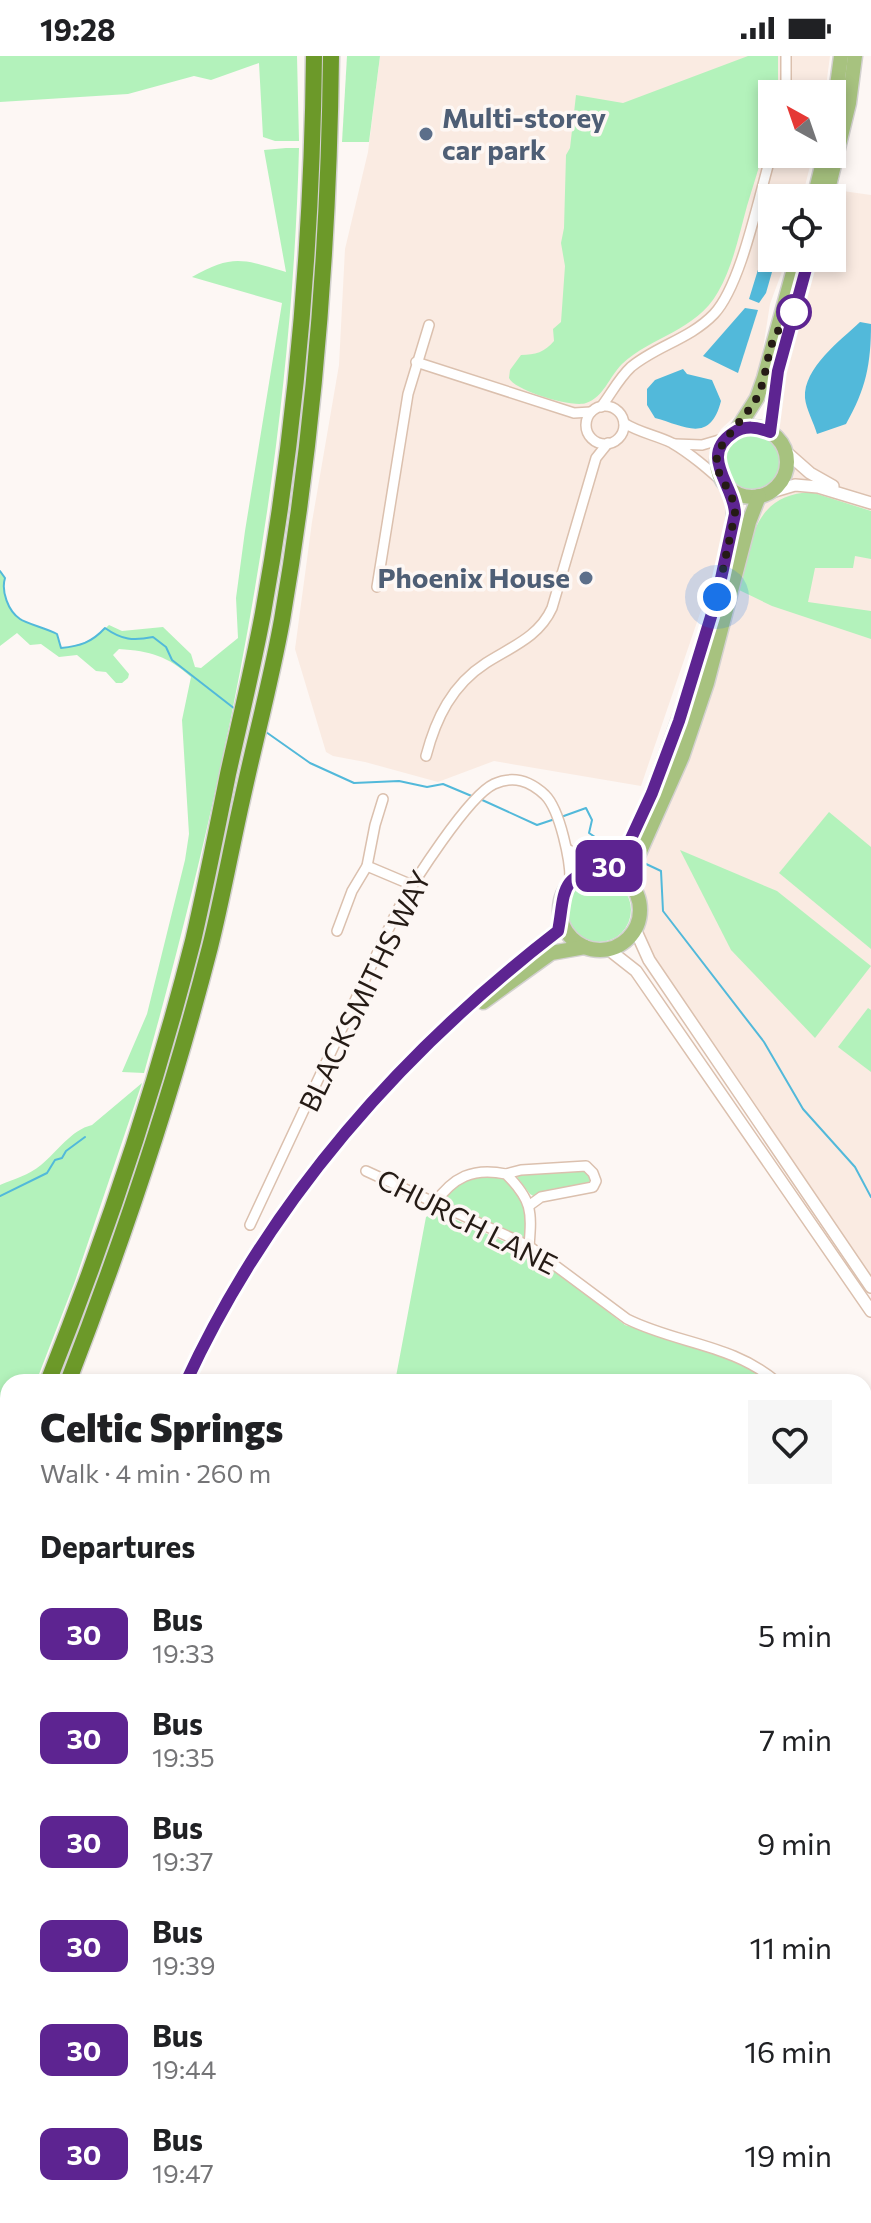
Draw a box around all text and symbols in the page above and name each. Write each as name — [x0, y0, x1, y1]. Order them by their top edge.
text: 19:28 — [40, 10, 115, 47]
north arrow — [758, 80, 846, 168]
map controls — [758, 80, 846, 272]
place label: Multi-storey car park — [442, 100, 606, 166]
marker: Multi-storey car park — [417, 125, 435, 143]
button: locate — [758, 184, 846, 272]
unlabelled marker — [777, 295, 811, 329]
place label: Phoenix House — [377, 560, 570, 594]
marker: Phoenix House — [577, 569, 595, 587]
your location — [697, 577, 737, 617]
line badge: 30 — [573, 840, 645, 892]
text: 30 — [592, 849, 626, 883]
street label: BLACKSMITHS WAY — [291, 864, 437, 1117]
street label: CHURCH LANE — [372, 1161, 563, 1281]
button: heart — [748, 1400, 832, 1484]
text: Celtic Springs — [40, 1403, 283, 1450]
text: Walk · 4 min · 260 m — [40, 1457, 271, 1488]
text: Departures — [40, 1527, 195, 1564]
text: Bus — [152, 1600, 203, 1637]
text: 5 min — [758, 1616, 832, 1653]
text: 30 — [67, 1617, 101, 1651]
text: 19:33 — [152, 1637, 215, 1668]
text: Bus — [152, 1704, 203, 1741]
text: 7 min — [759, 1720, 832, 1757]
text: 30 — [67, 1721, 101, 1755]
text: 19:35 — [152, 1741, 215, 1772]
text: Bus — [152, 1808, 203, 1845]
text: 9 min — [757, 1824, 832, 1861]
text: 30 — [67, 1825, 101, 1859]
text: 19:37 — [152, 1845, 214, 1876]
text: Bus — [152, 1912, 203, 1949]
text: 11 min — [750, 1928, 832, 1965]
text: 30 — [67, 1929, 101, 1963]
text: 19:39 — [152, 1949, 216, 1980]
text: Bus — [152, 2016, 203, 2053]
text: 16 min — [744, 2032, 832, 2069]
text: 30 — [67, 2033, 101, 2067]
text: 19:44 — [152, 2053, 216, 2084]
text: Bus — [152, 2120, 203, 2157]
text: 19 min — [744, 2136, 832, 2173]
text: 30 — [67, 2137, 101, 2171]
text: 19:47 — [152, 2157, 214, 2188]

